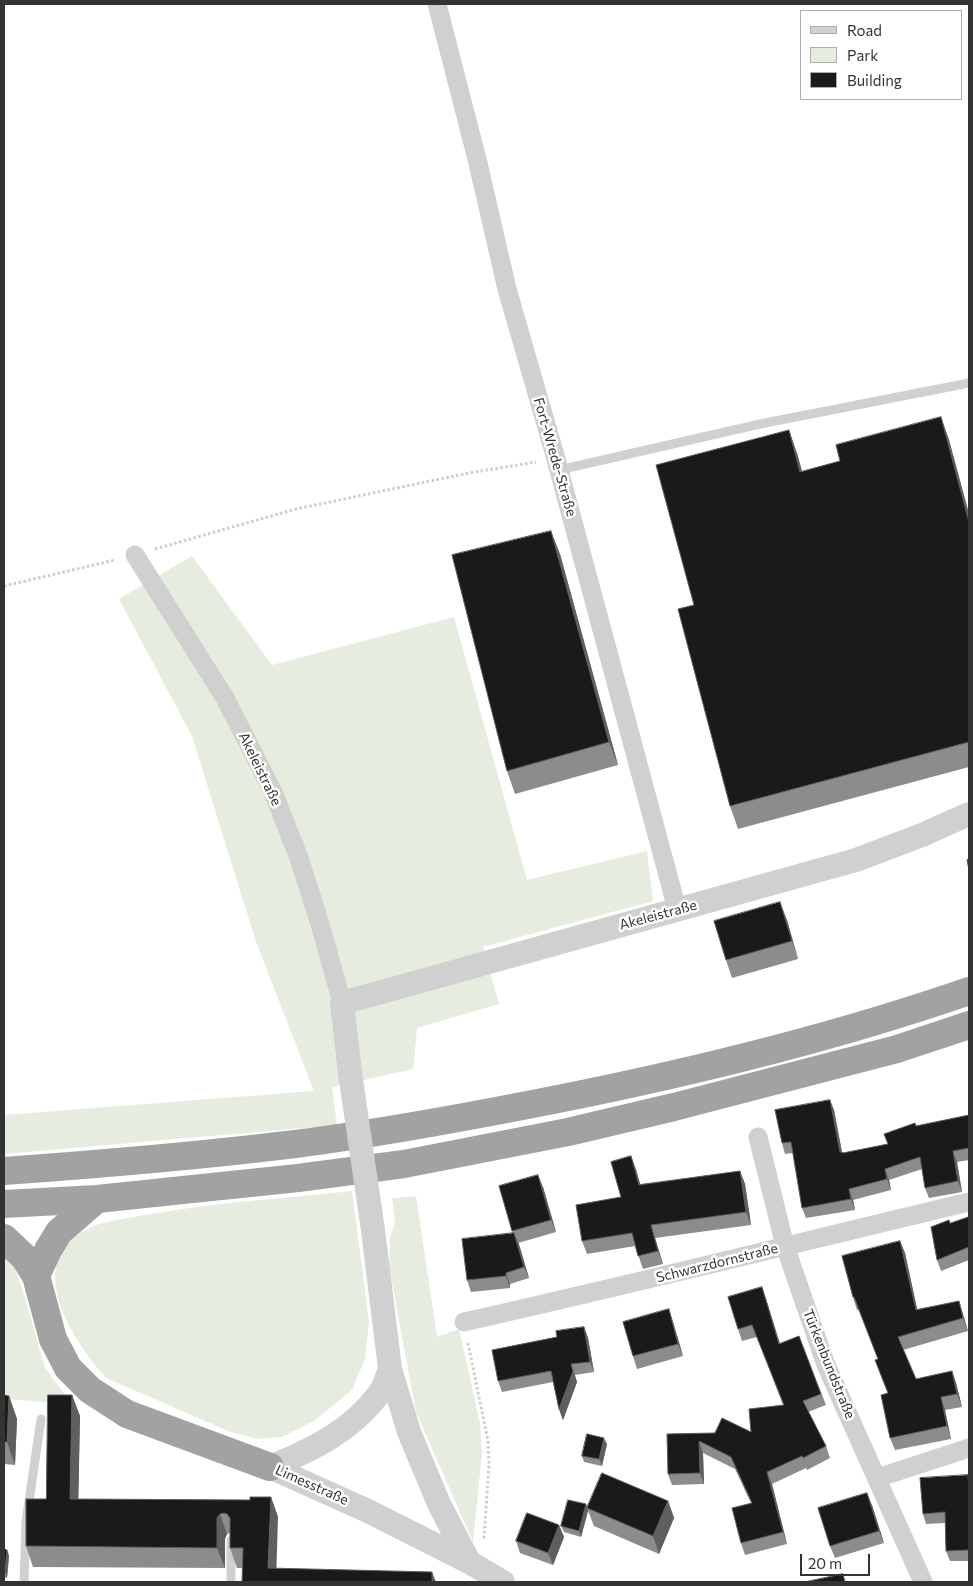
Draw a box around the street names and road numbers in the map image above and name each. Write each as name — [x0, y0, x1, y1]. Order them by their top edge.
street label: Fort-Wrede-Straße — [530, 396, 580, 518]
street label: Akeleistraße — [235, 730, 285, 808]
street label: Akeleistraße — [617, 897, 699, 933]
street label: Schwarzdornstraße — [654, 1240, 780, 1286]
street label: Türkenbundstraße — [799, 1307, 859, 1421]
street label: Limesstraße — [273, 1461, 351, 1509]

